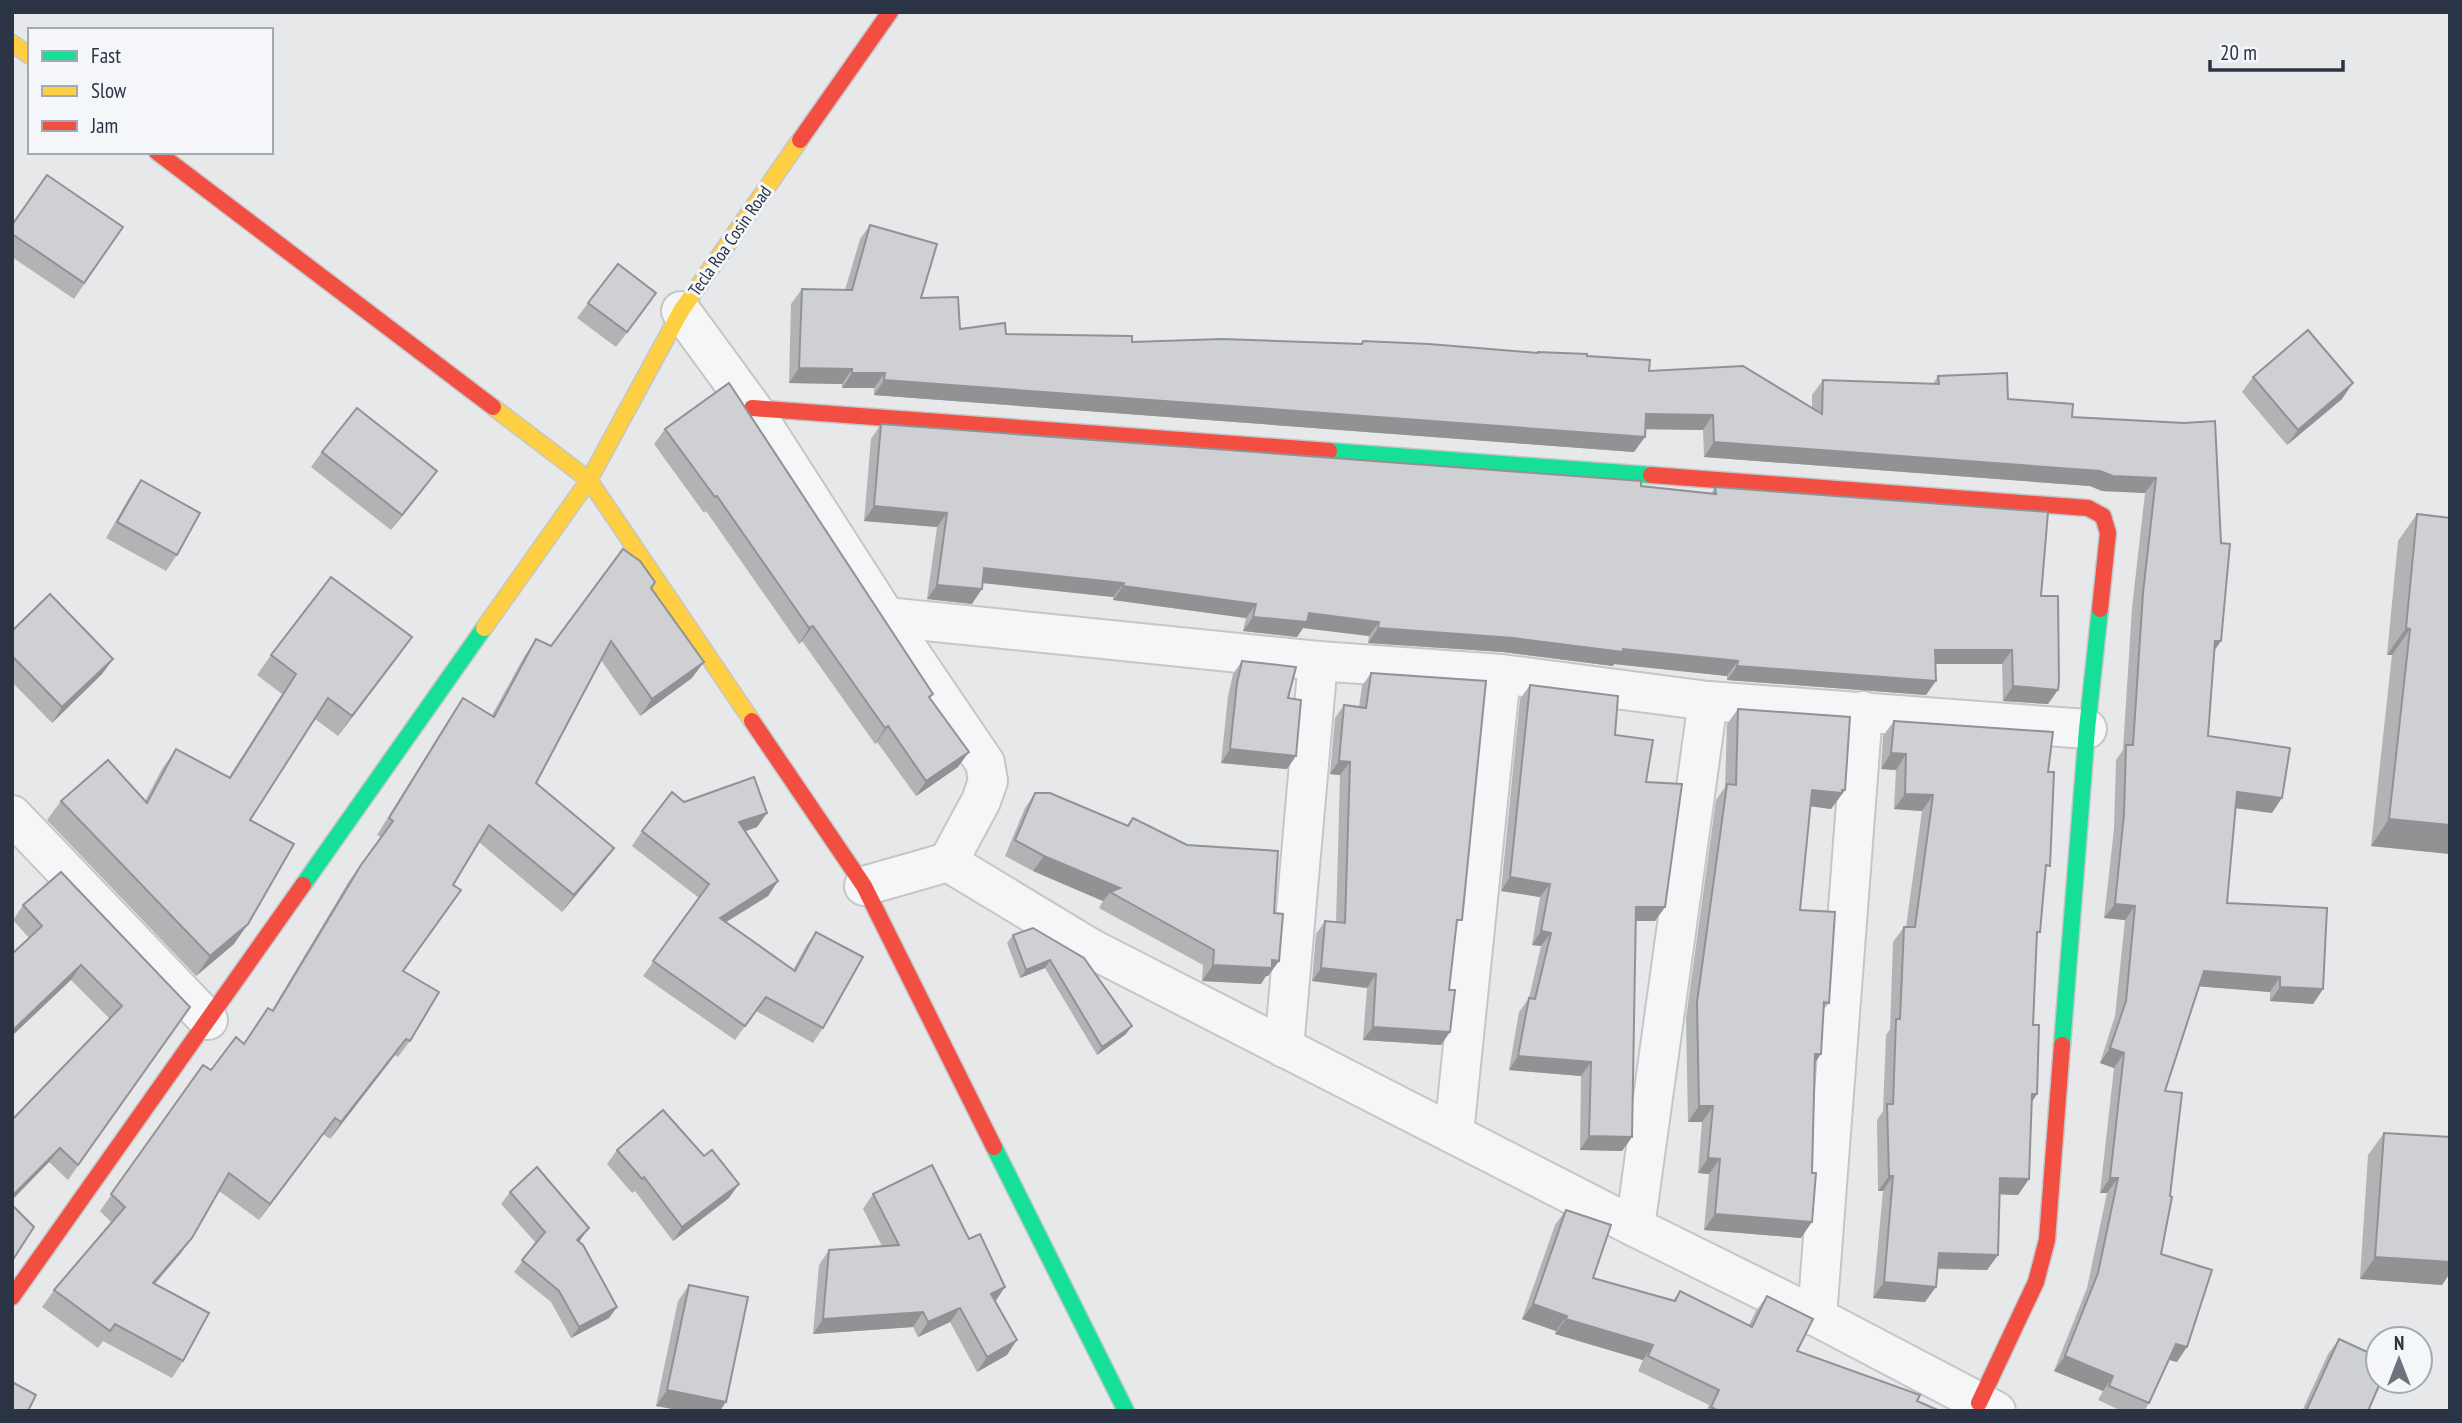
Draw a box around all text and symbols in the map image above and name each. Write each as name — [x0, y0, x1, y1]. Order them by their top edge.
legend — [28, 28, 273, 154]
scale bar — [2210, 28, 2343, 72]
text: 20 m — [2220, 39, 2257, 66]
text: Fast — [91, 42, 121, 69]
text: Slow — [91, 77, 127, 104]
text: Jam — [90, 112, 118, 139]
street label: Tecla Roa Cosin Road — [683, 181, 776, 300]
north arrow — [2364, 1325, 2434, 1395]
text: N — [2394, 1331, 2404, 1355]

